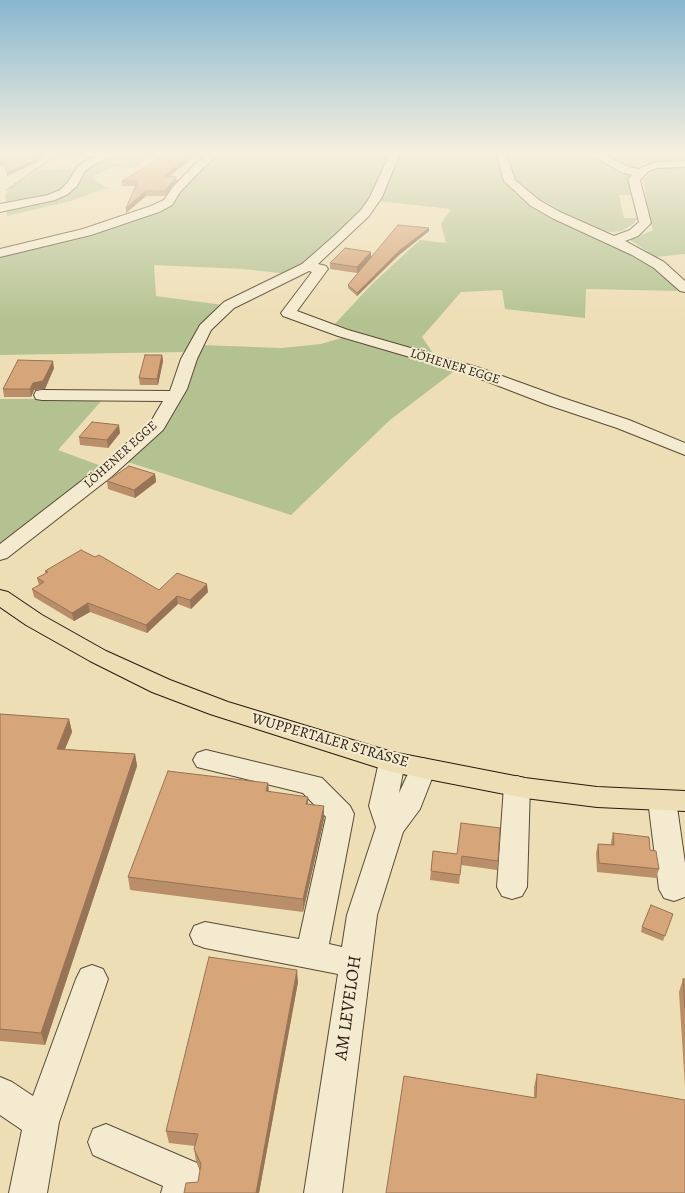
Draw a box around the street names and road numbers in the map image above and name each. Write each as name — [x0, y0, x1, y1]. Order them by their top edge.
street label: LÖHENER EGGE — [408, 346, 502, 388]
street label: LÖHENER EGGE — [81, 418, 161, 492]
street label: WUPPERTALER STRASSE — [249, 710, 411, 772]
street label: AM LEVELOH — [331, 954, 367, 1062]

